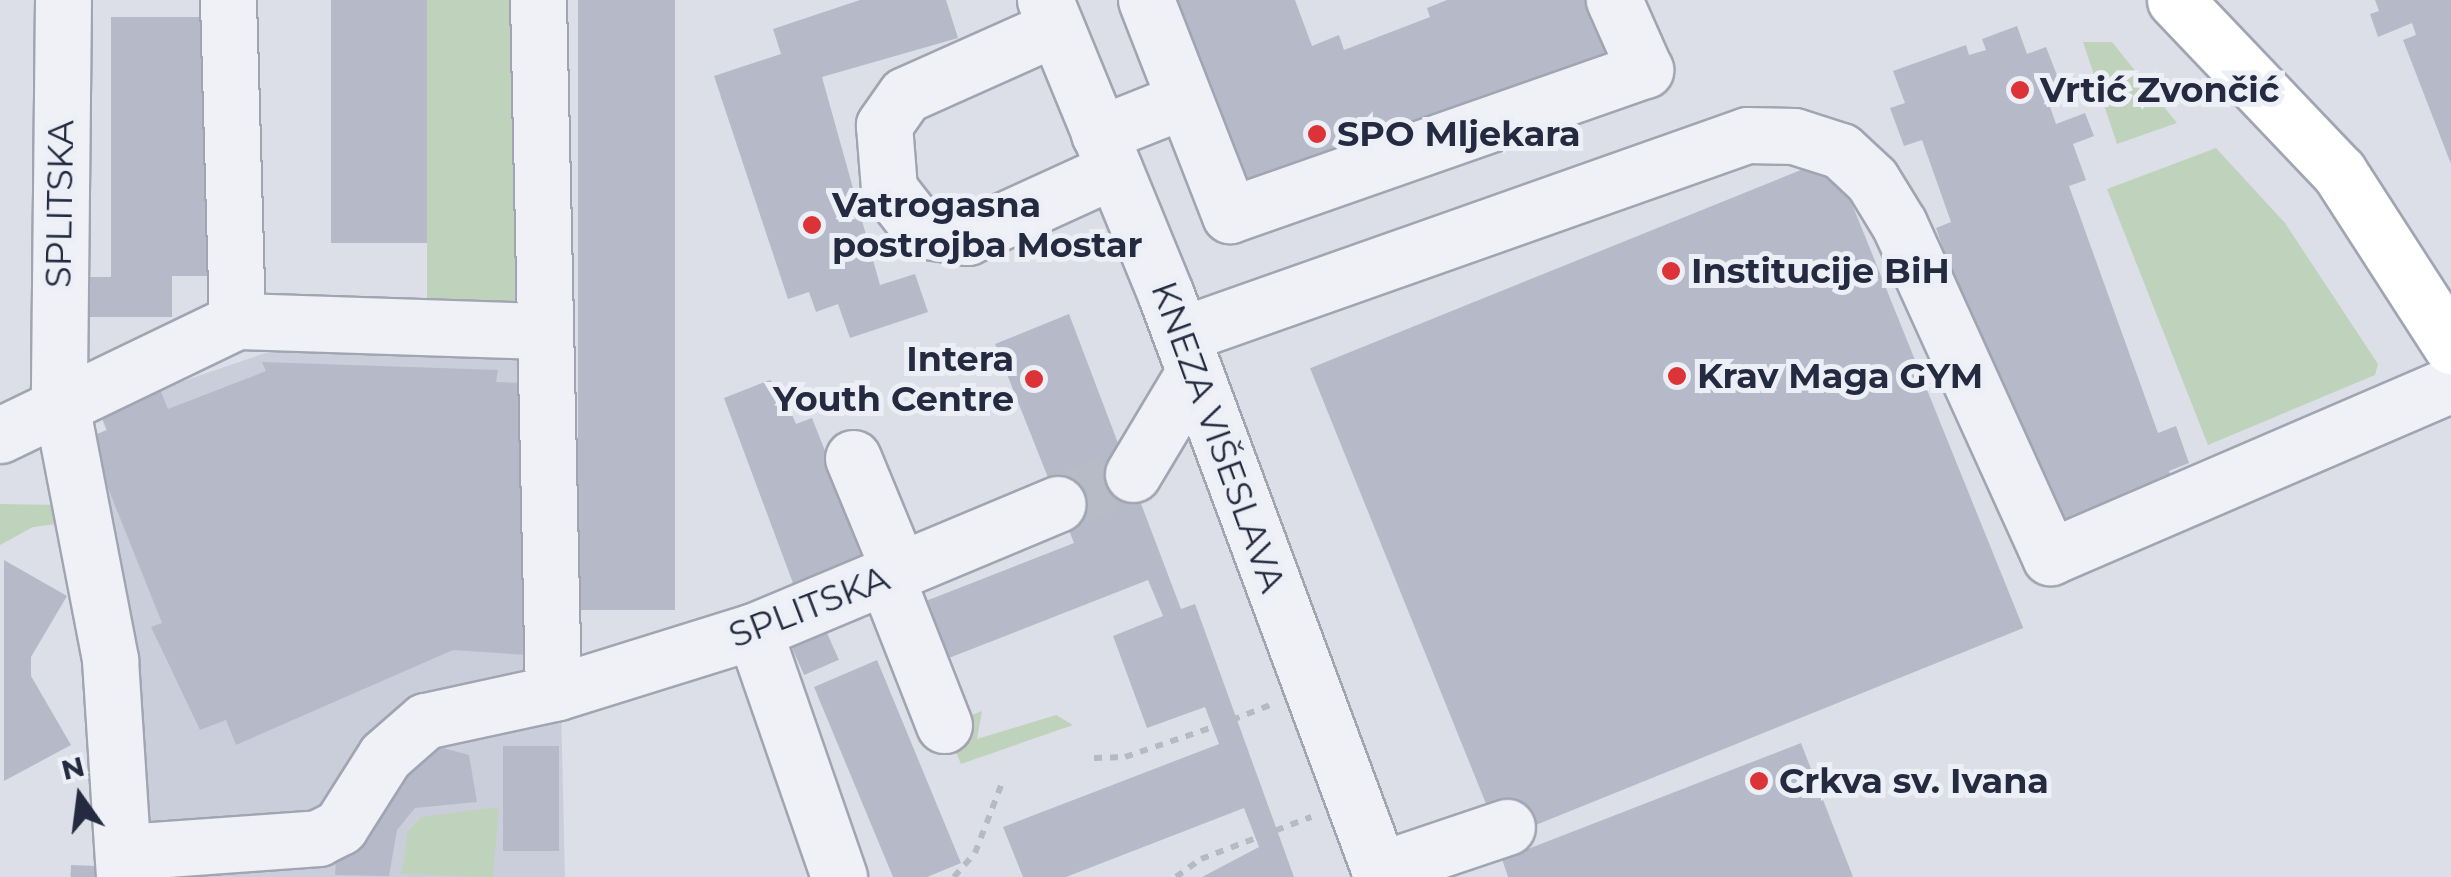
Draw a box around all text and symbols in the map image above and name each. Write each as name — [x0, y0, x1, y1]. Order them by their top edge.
place label: Vrtić Zvončić — [2040, 69, 2280, 111]
marker: Vrtić Zvončić — [2009, 79, 2031, 101]
place label: SPO Mljekara — [1337, 113, 1581, 155]
street label: SPLITSKA — [38, 120, 82, 288]
marker: SPO Mljekara — [1306, 123, 1328, 145]
place label: Vatrogasna postrojba Mostar — [832, 184, 1143, 266]
marker: Vatrogasna postrojba Mostar — [801, 214, 823, 236]
place label: Institucije BiH — [1691, 250, 1950, 292]
marker: Institucije BiH — [1660, 260, 1682, 282]
street label: KNEZA VIŠESLAVA — [1142, 276, 1294, 598]
place label: Intera Youth Centre — [773, 338, 1014, 420]
place label: Krav Maga GYM — [1697, 355, 1983, 397]
marker: Krav Maga GYM — [1666, 365, 1688, 387]
marker: Intera Youth Centre — [1023, 368, 1045, 390]
street label: SPLITSKA — [723, 557, 895, 657]
north arrow — [30, 747, 130, 847]
text: N — [58, 749, 88, 787]
place label: Crkva sv. Ivana — [1779, 760, 2049, 802]
marker: Crkva sv. Ivana — [1748, 770, 1770, 792]

